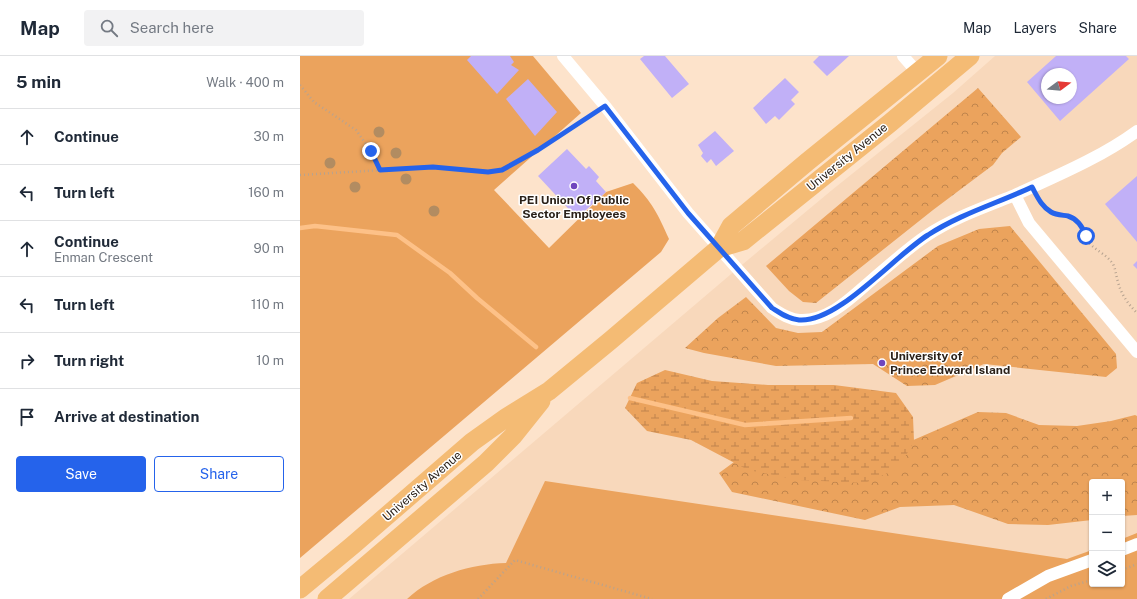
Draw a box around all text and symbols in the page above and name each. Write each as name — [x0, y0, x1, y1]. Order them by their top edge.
search box — [84, 10, 364, 46]
text: Map — [20, 17, 60, 39]
icon: search — [98, 17, 120, 39]
text: Search here — [130, 19, 214, 36]
text: Map — [963, 20, 991, 36]
text: Layers — [1013, 20, 1057, 36]
text: Share — [1079, 20, 1117, 36]
north arrow — [1041, 68, 1077, 104]
text: 5 min — [16, 72, 61, 92]
text: Walk · 400 m — [206, 75, 284, 90]
street label: University Avenue — [804, 120, 890, 194]
icon: ahead — [16, 126, 38, 148]
text: Continue — [54, 128, 119, 145]
text: 30 m — [254, 129, 284, 144]
route end — [362, 142, 380, 160]
marker: PEI Union Of Public Sector Employees — [569, 181, 579, 191]
icon: left — [16, 182, 38, 204]
text: Turn left — [54, 184, 115, 201]
text: 160 m — [248, 185, 284, 200]
place label: PEI Union Of Public Sector Employees — [519, 193, 630, 221]
route start — [1077, 227, 1095, 245]
text: Continue — [54, 233, 119, 250]
icon: ahead — [16, 238, 38, 260]
text: 90 m — [254, 241, 284, 256]
text: Enman Crescent — [54, 250, 153, 265]
icon: left — [16, 294, 38, 316]
text: Turn left — [54, 296, 115, 313]
text: 110 m — [251, 297, 284, 312]
place label: University of Prince Edward Island — [890, 349, 1010, 377]
icon: right — [16, 350, 38, 372]
text: Turn right — [54, 352, 124, 369]
text: 10 m — [256, 353, 284, 368]
marker: University of Prince Edward Island — [877, 358, 887, 368]
icon: arrive — [16, 406, 38, 428]
text: Arrive at destination — [54, 408, 199, 425]
street label: University Avenue — [380, 448, 464, 524]
button: Save — [16, 456, 146, 492]
button: Share — [154, 456, 284, 492]
map controls — [1089, 479, 1125, 587]
button: + — [1089, 479, 1125, 515]
button: − — [1089, 515, 1125, 551]
button: layers — [1089, 551, 1125, 587]

